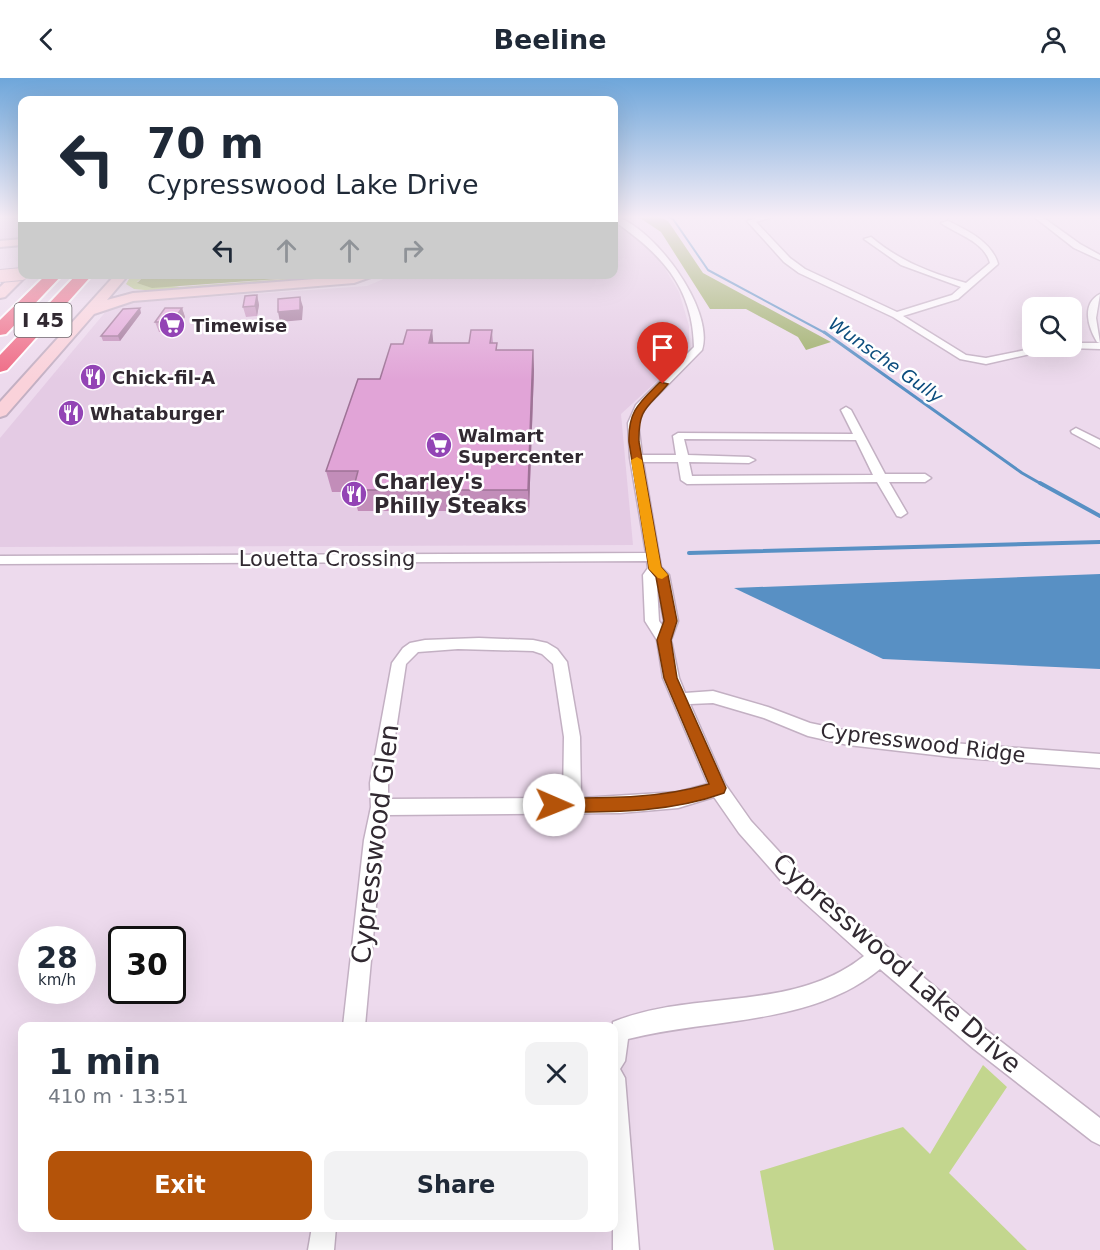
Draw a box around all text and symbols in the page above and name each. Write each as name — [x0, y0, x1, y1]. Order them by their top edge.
icon: back — [30, 23, 63, 56]
icon: person — [1037, 23, 1070, 56]
text: Beeline — [493, 24, 607, 55]
text: 70 m — [147, 119, 264, 168]
icon: left — [48, 120, 126, 198]
text: Cypresswood Lake Drive — [147, 169, 479, 200]
icon: left — [207, 234, 240, 267]
icon: ahead — [270, 234, 303, 267]
icon: ahead — [333, 234, 366, 267]
icon: right — [396, 234, 429, 267]
map controls — [1022, 297, 1082, 357]
button: search — [1022, 297, 1082, 357]
road number: I 45 — [15, 303, 72, 337]
supermarket icon: Timewise — [157, 310, 187, 340]
water label: Wunsche Gully — [825, 313, 947, 407]
place label: Timewise — [192, 315, 287, 336]
pin — [637, 322, 688, 384]
icon: arrive — [646, 331, 679, 364]
restaurant icon: Chick-fil-A — [78, 362, 108, 392]
place label: Chick-fil-A — [112, 367, 215, 388]
restaurant icon: Whataburger — [56, 398, 86, 428]
place label: Whataburger — [90, 403, 224, 424]
place label: Walmart Supercenter — [458, 425, 583, 467]
supermarket icon: Walmart Supercenter — [424, 430, 454, 460]
place label: Charley's Philly Steaks — [374, 470, 527, 518]
restaurant icon: Charley's Philly Steaks — [339, 479, 369, 509]
street label: Louetta Crossing — [239, 547, 415, 571]
street label: Cypresswood Ridge — [819, 719, 1027, 767]
street label: Cypresswood Glen — [345, 723, 405, 965]
position arrow — [522, 773, 586, 837]
street label: Cypresswood Lake Drive — [767, 847, 1027, 1079]
speed limit sign: 30 — [108, 926, 186, 1004]
text: 28 — [36, 940, 78, 975]
text: km/h — [38, 971, 76, 989]
text: 1 min — [48, 1041, 161, 1082]
button: close — [525, 1042, 588, 1105]
text: 410 m · 13:51 — [48, 1084, 189, 1108]
button: Exit — [48, 1151, 312, 1220]
button: Share — [324, 1151, 588, 1220]

